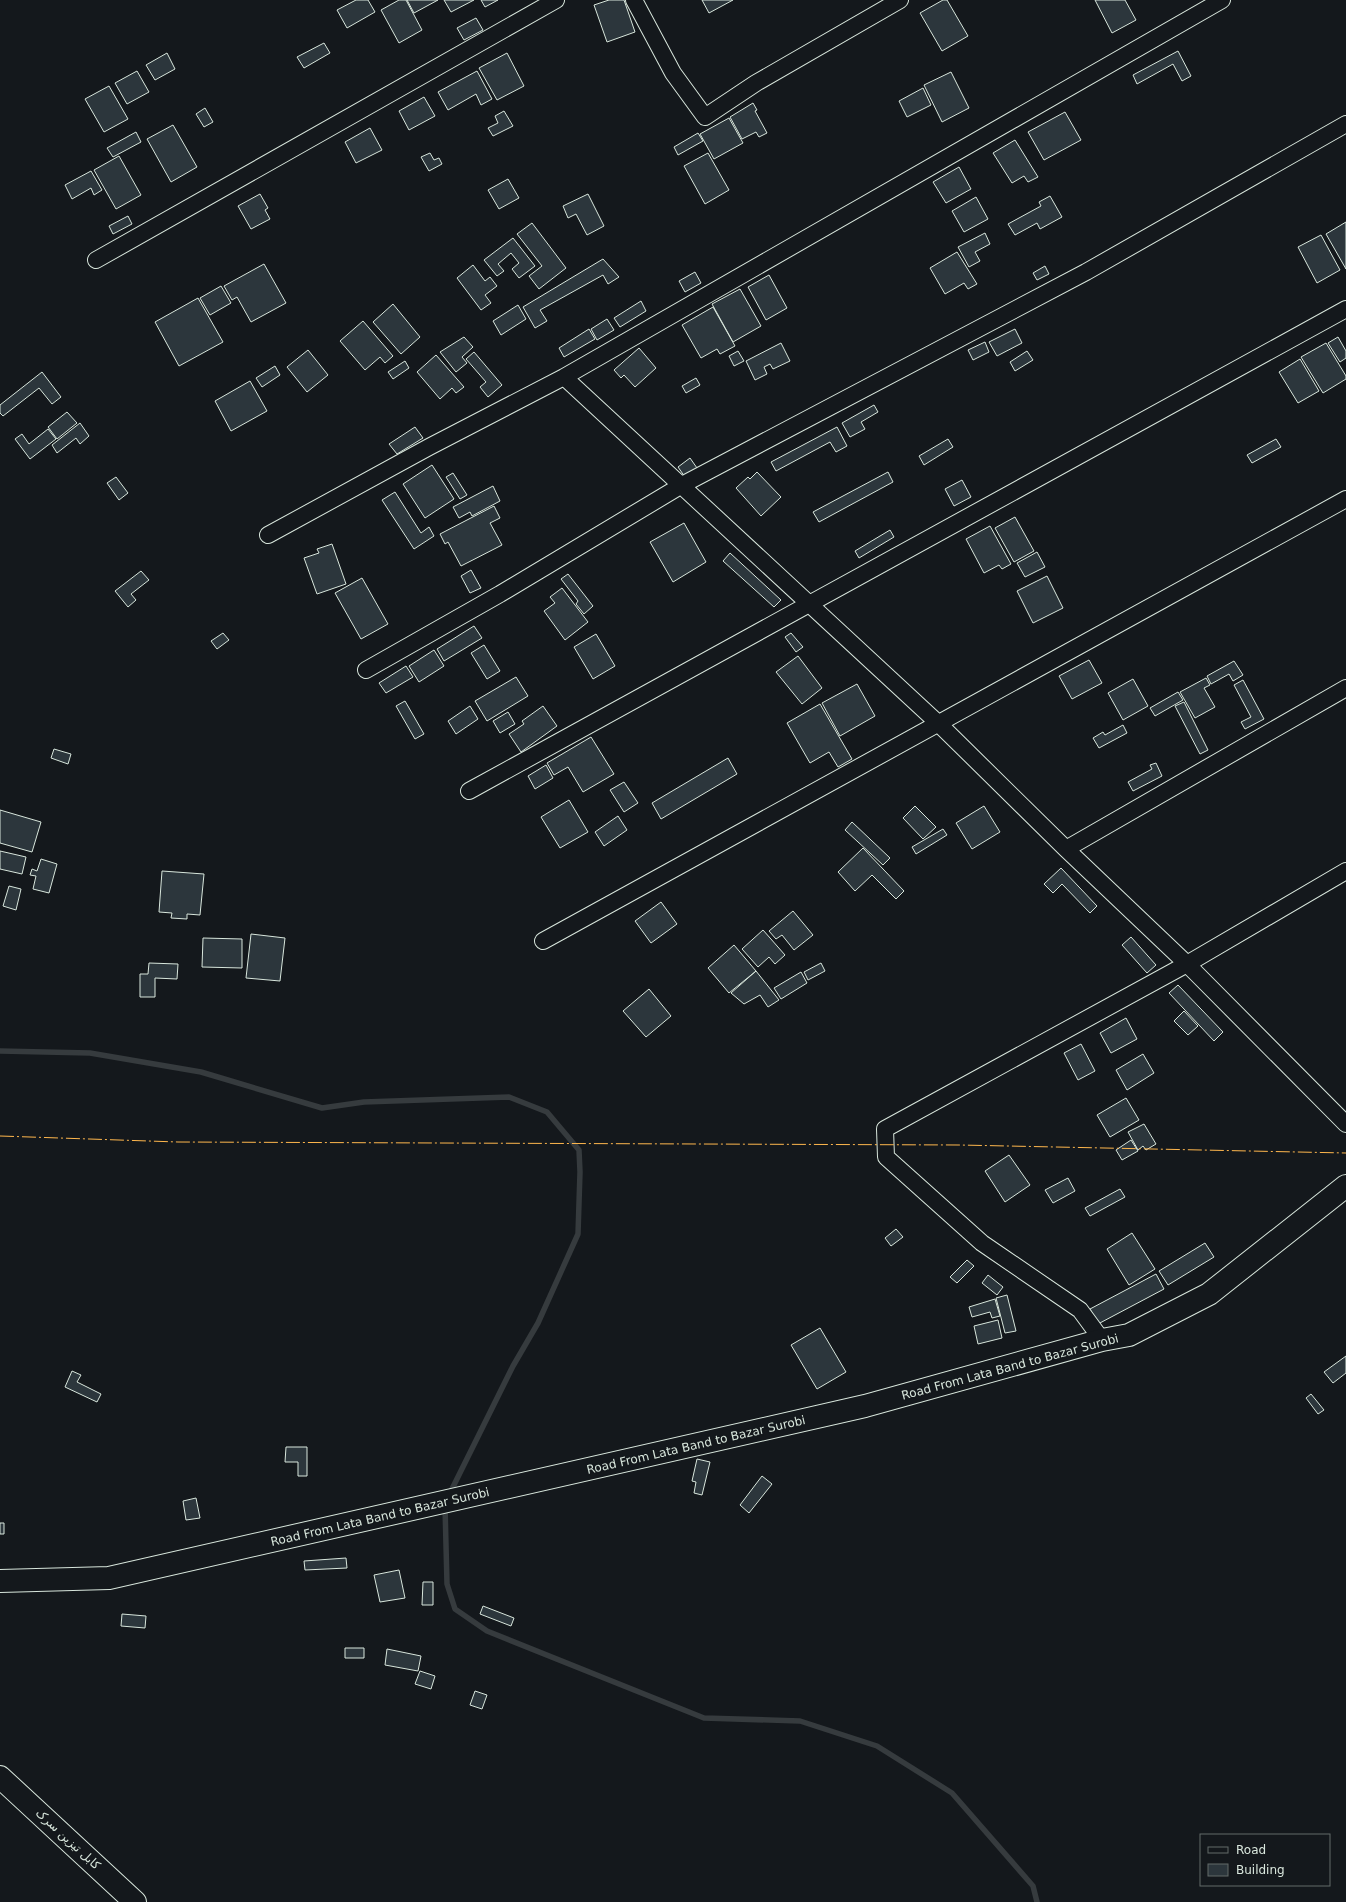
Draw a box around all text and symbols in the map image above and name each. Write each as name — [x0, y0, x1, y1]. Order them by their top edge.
street label: Road From Lata Band to Bazar Surobi — [900, 1331, 1120, 1403]
street label: Road From Lata Band to Bazar Surobi — [585, 1413, 807, 1477]
street label: Road From Lata Band to Bazar Surobi — [269, 1485, 491, 1549]
street label: کابل تیزین سرک — [32, 1806, 103, 1873]
legend — [1200, 1834, 1330, 1886]
text: Road — [1236, 1843, 1266, 1857]
text: Building — [1236, 1863, 1285, 1877]

